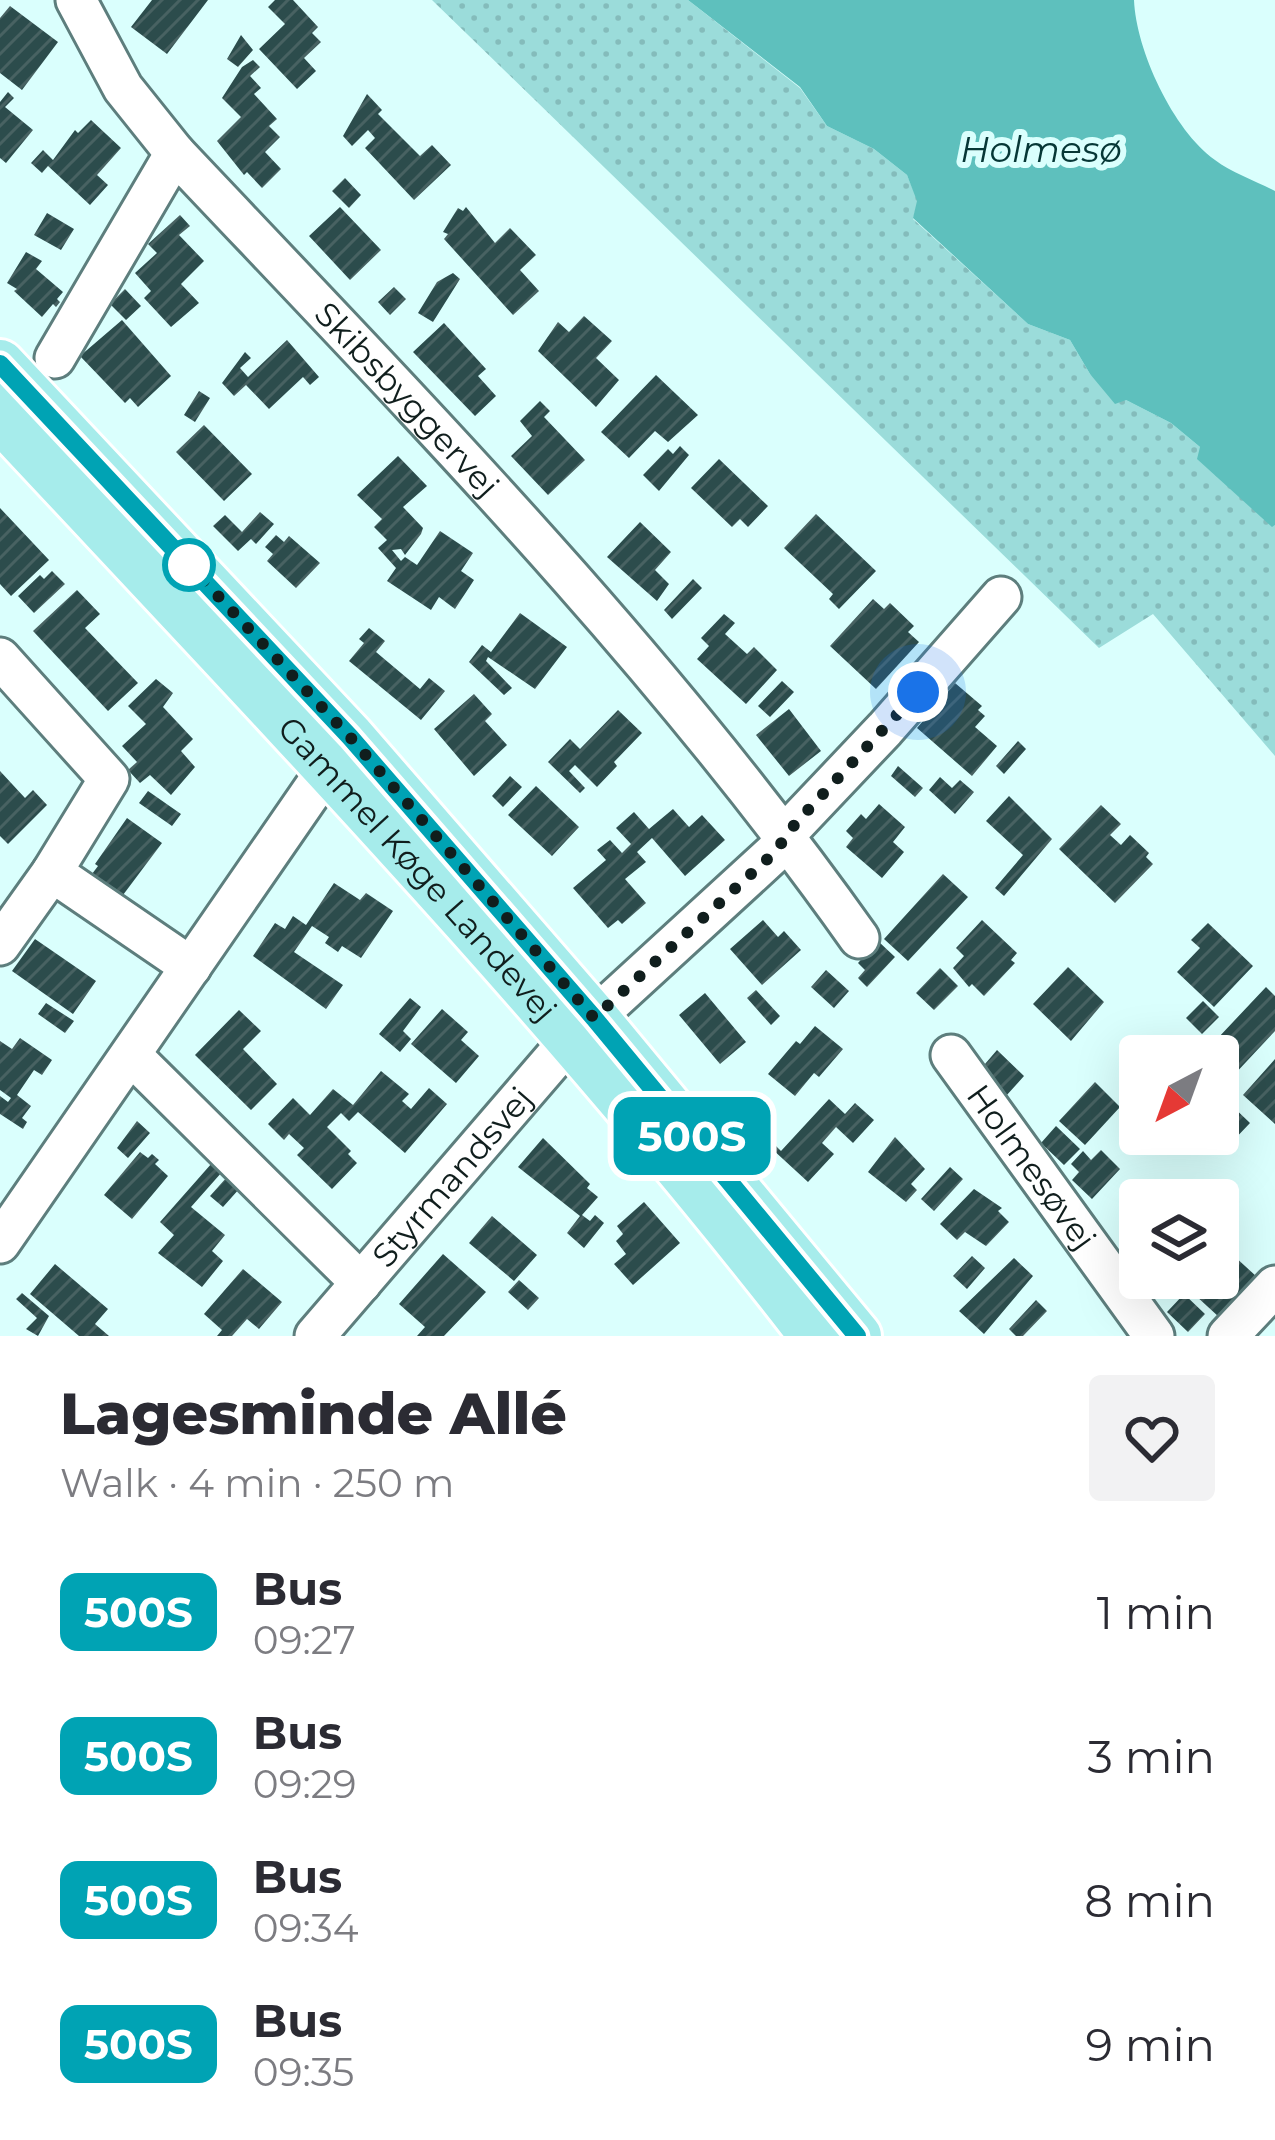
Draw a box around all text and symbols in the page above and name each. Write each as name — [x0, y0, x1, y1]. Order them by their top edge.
water label: Holmesø — [960, 127, 1122, 171]
street label: Skibsbyggervej — [307, 294, 508, 505]
unlabelled marker — [164, 540, 214, 590]
your location — [888, 662, 948, 722]
street label: Gammel Køge Landevej — [270, 708, 565, 1029]
north arrow — [1119, 1035, 1239, 1155]
map controls — [1119, 1035, 1239, 1299]
street label: Holmesøvej — [959, 1077, 1105, 1257]
street label: Styrmandsvej — [364, 1079, 540, 1275]
line badge: 500S — [608, 1097, 776, 1175]
text: 500S — [638, 1110, 746, 1162]
button: layers — [1119, 1179, 1239, 1299]
button: heart — [1089, 1375, 1215, 1501]
text: Lagesminde Allé — [60, 1379, 567, 1448]
text: Walk · 4 min · 250 m — [60, 1459, 454, 1507]
text: Bus — [253, 1561, 342, 1616]
text: 1 min — [1097, 1585, 1215, 1640]
text: 500S — [84, 1586, 193, 1638]
text: 09:27 — [253, 1616, 356, 1664]
text: Bus — [253, 1705, 342, 1760]
text: 3 min — [1088, 1729, 1215, 1784]
text: 500S — [84, 1730, 193, 1782]
text: 09:29 — [253, 1760, 357, 1808]
text: Bus — [253, 1849, 342, 1904]
text: 8 min — [1084, 1873, 1215, 1928]
text: 500S — [84, 1874, 193, 1926]
text: 09:34 — [253, 1904, 358, 1952]
text: Bus — [253, 1993, 342, 2048]
text: 9 min — [1086, 2017, 1215, 2072]
text: 500S — [84, 2018, 193, 2070]
text: 09:35 — [253, 2048, 354, 2096]

